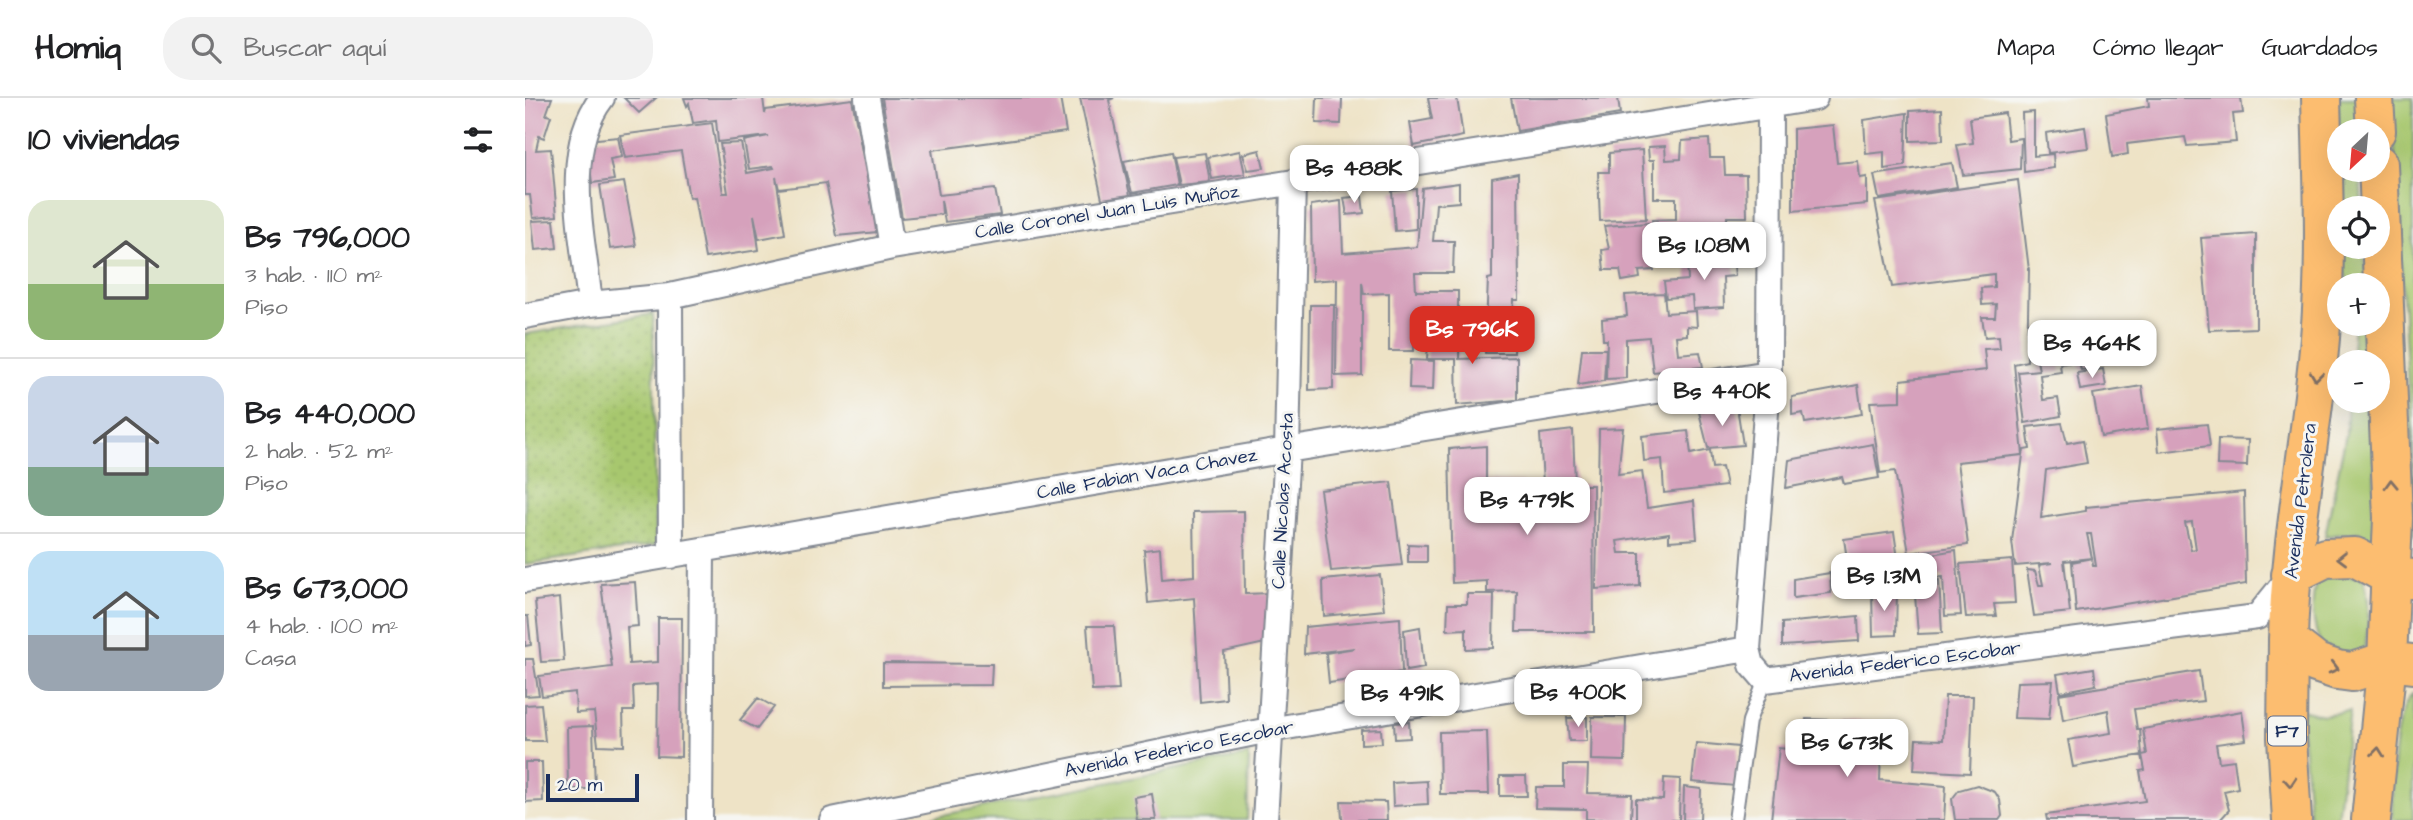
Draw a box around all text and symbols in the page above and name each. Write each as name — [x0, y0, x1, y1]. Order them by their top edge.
search box — [163, 17, 653, 80]
text: Homiq — [35, 25, 121, 71]
icon: search — [187, 29, 225, 67]
text: Buscar aquí — [243, 30, 386, 66]
text: Mapa — [1997, 31, 2055, 65]
text: Cómo llegar — [2093, 31, 2223, 65]
text: Guardados — [2261, 31, 2378, 65]
text: 10 viviendas — [28, 119, 180, 161]
north arrow — [2327, 119, 2391, 182]
map controls — [2327, 119, 2390, 413]
icon: filters — [459, 121, 497, 159]
pin: Bs 488K — [1289, 146, 1419, 205]
text: Bs 488K — [1306, 152, 1402, 184]
street label: Calle Coronel Juan Luis Muñoz — [973, 178, 1242, 246]
button: locate — [2327, 196, 2390, 259]
text: Bs 796,000 — [245, 217, 410, 259]
pin: Bs 1.08M — [1632, 222, 1776, 282]
icon: home — [84, 228, 168, 312]
text: Bs 1.08M — [1658, 229, 1750, 261]
text: 3 hab. · 110 m² — [245, 259, 383, 291]
button: + — [2327, 273, 2390, 336]
text: Piso — [245, 291, 288, 323]
pin: Bs 796K — [1407, 306, 1537, 366]
text: Bs 796K — [1426, 313, 1518, 345]
pin: Bs 464K — [2027, 320, 2157, 380]
text: Bs 464K — [2044, 327, 2140, 359]
button: − — [2327, 350, 2390, 413]
pin: Bs 440K — [1657, 368, 1787, 428]
one-way arrow — [2309, 371, 2324, 382]
text: Bs 440K — [1674, 375, 1770, 407]
text: Bs 440,000 — [245, 393, 415, 435]
icon: home — [84, 404, 168, 488]
street label: Calle Nicolas Acosta — [1265, 412, 1301, 590]
street label: Avenida Petrolera — [2278, 421, 2324, 580]
text: 2 hab. · 52 m² — [245, 435, 393, 467]
street label: Calle Fabian Vaca Chavez — [1035, 441, 1260, 507]
text: Piso — [245, 467, 288, 499]
pin: Bs 479K — [1462, 478, 1592, 537]
one-way arrow — [2384, 479, 2399, 490]
text: Bs 479K — [1480, 484, 1574, 516]
one-way arrow — [2336, 550, 2347, 565]
pin: Bs 1.3M — [1819, 554, 1949, 613]
text: Bs 1.3M — [1847, 560, 1921, 592]
text: Bs 673,000 — [245, 568, 408, 610]
icon: home — [84, 579, 168, 663]
text: 4 hab. · 100 m² — [245, 610, 398, 642]
street label: Avenida Federico Escobar — [1788, 634, 2023, 690]
text: Casa — [245, 642, 296, 674]
one-way arrow — [2328, 660, 2340, 674]
pin: Bs 491K — [1337, 670, 1467, 730]
pin: Bs 400K — [1513, 670, 1643, 729]
text: Bs 400K — [1530, 676, 1626, 708]
text: Bs 491K — [1361, 677, 1443, 709]
street label: Avenida Federico Escobar — [1062, 713, 1297, 784]
road number: F7 — [2268, 716, 2306, 746]
pin: Bs 673K — [1782, 720, 1912, 779]
text: Bs 673K — [1801, 726, 1893, 758]
one-way arrow — [2370, 746, 2385, 757]
scale bar — [546, 771, 639, 803]
text: 20 m — [557, 772, 602, 799]
one-way arrow — [2282, 777, 2297, 788]

